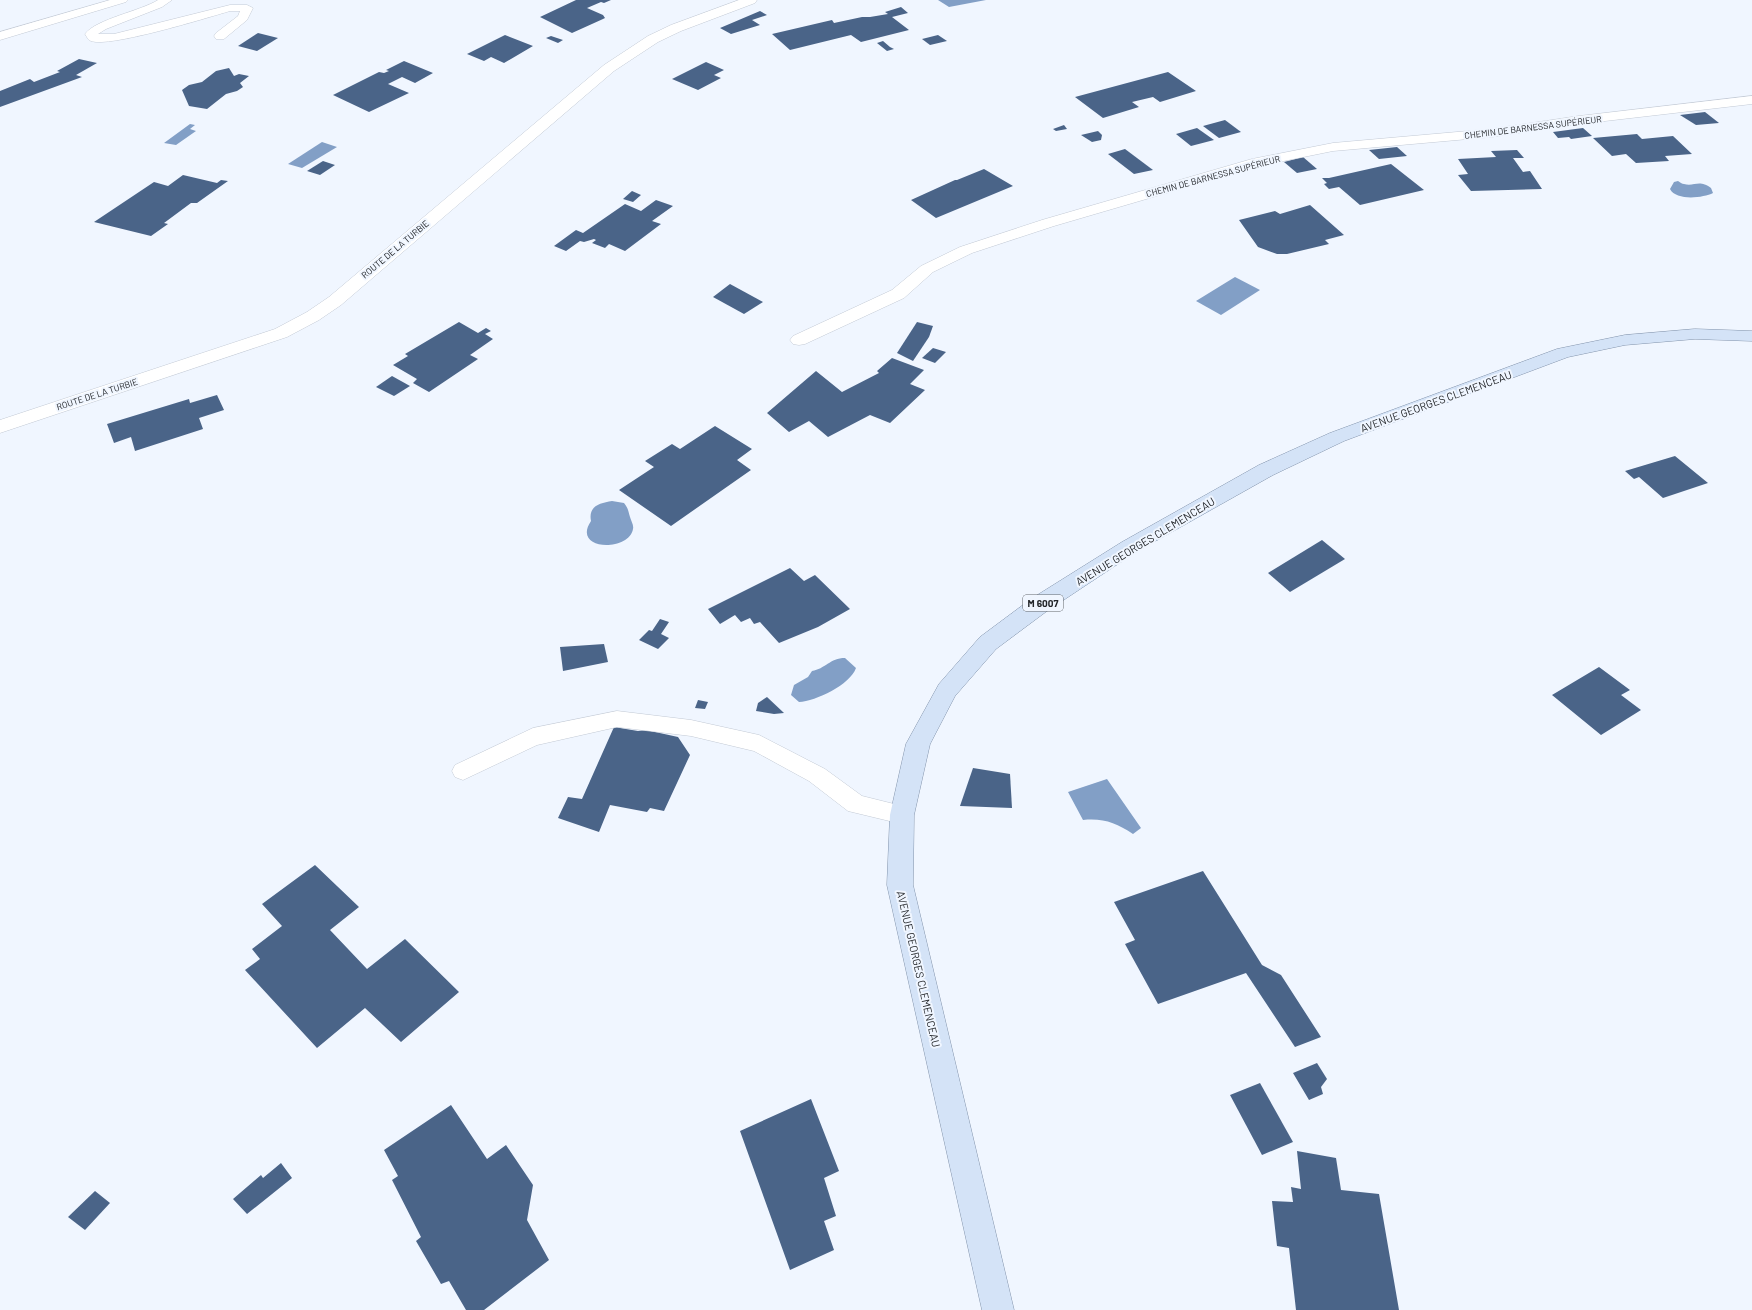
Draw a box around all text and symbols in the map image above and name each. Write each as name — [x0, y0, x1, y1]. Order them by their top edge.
street label: CHEMIN DE BARNESSA SUPÉRIEUR — [1464, 113, 1603, 141]
street label: CHEMIN DE BARNESSA SUPÉRIEUR — [1145, 153, 1282, 199]
street label: ROUTE DE LA TURBIE — [359, 218, 431, 280]
street label: AVENUE GEORGES CLEMENCEAU — [1359, 368, 1513, 434]
street label: ROUTE DE LA TURBIE — [55, 376, 139, 412]
street label: AVENUE GEORGES CLEMENCEAU — [1073, 494, 1217, 588]
road number: M 6007 — [1023, 595, 1063, 611]
street label: AVENUE GEORGES CLEMENCEAU — [895, 890, 943, 1048]

